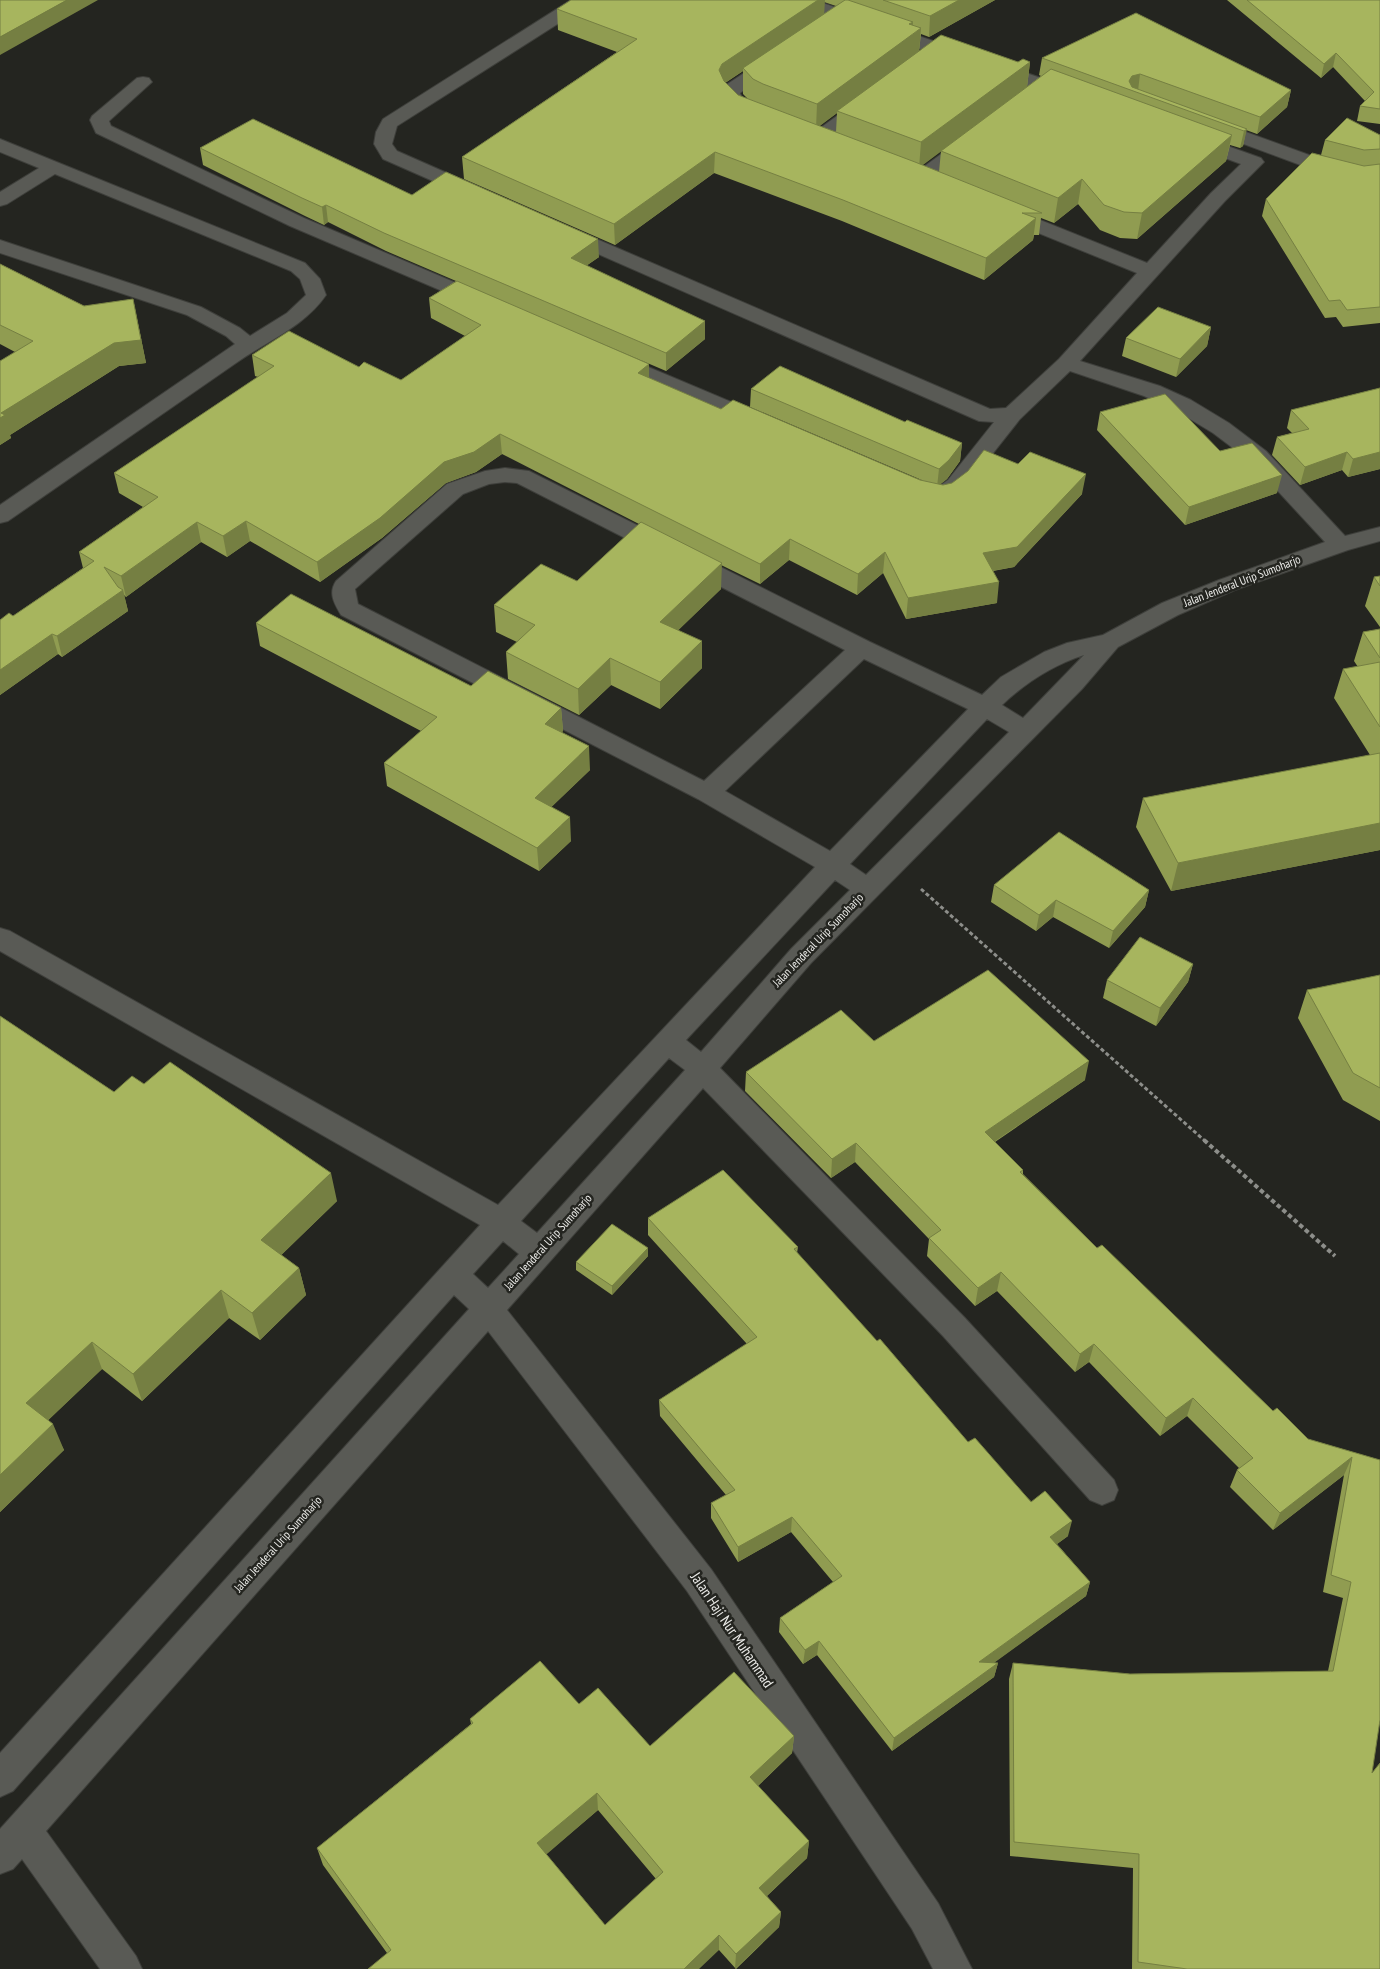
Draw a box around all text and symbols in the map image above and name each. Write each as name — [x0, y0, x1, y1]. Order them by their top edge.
street label: Jalan Jenderal Urip Sumoharjo — [1180, 551, 1302, 610]
street label: Jalan Jenderal Urip Sumoharjo — [768, 890, 866, 990]
street label: Jalan Jenderal Urip Sumoharjo — [500, 1191, 595, 1294]
street label: Jalan Jenderal Urip Sumoharjo — [230, 1493, 325, 1596]
street label: Jalan Haji Nur Muhammad — [686, 1568, 778, 1691]

